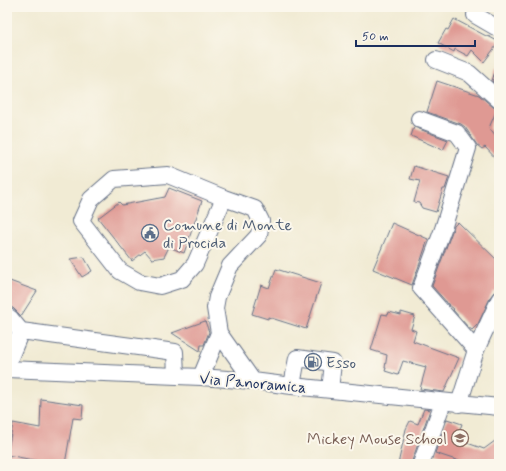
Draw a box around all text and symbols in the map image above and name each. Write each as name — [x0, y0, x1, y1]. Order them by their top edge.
scale bar — [356, 22, 475, 48]
text: 50 m — [362, 29, 389, 45]
place label: Comune di Monte di Procida — [163, 215, 293, 254]
public building icon: Comune di Monte di Procida — [140, 223, 160, 243]
fuel station icon: Esso — [303, 352, 323, 372]
place label: Esso — [326, 353, 356, 374]
street label: Via Panoramica — [198, 368, 307, 399]
school or university icon: Mickey Mouse School — [450, 428, 470, 448]
place label: Mickey Mouse School — [307, 429, 447, 450]

